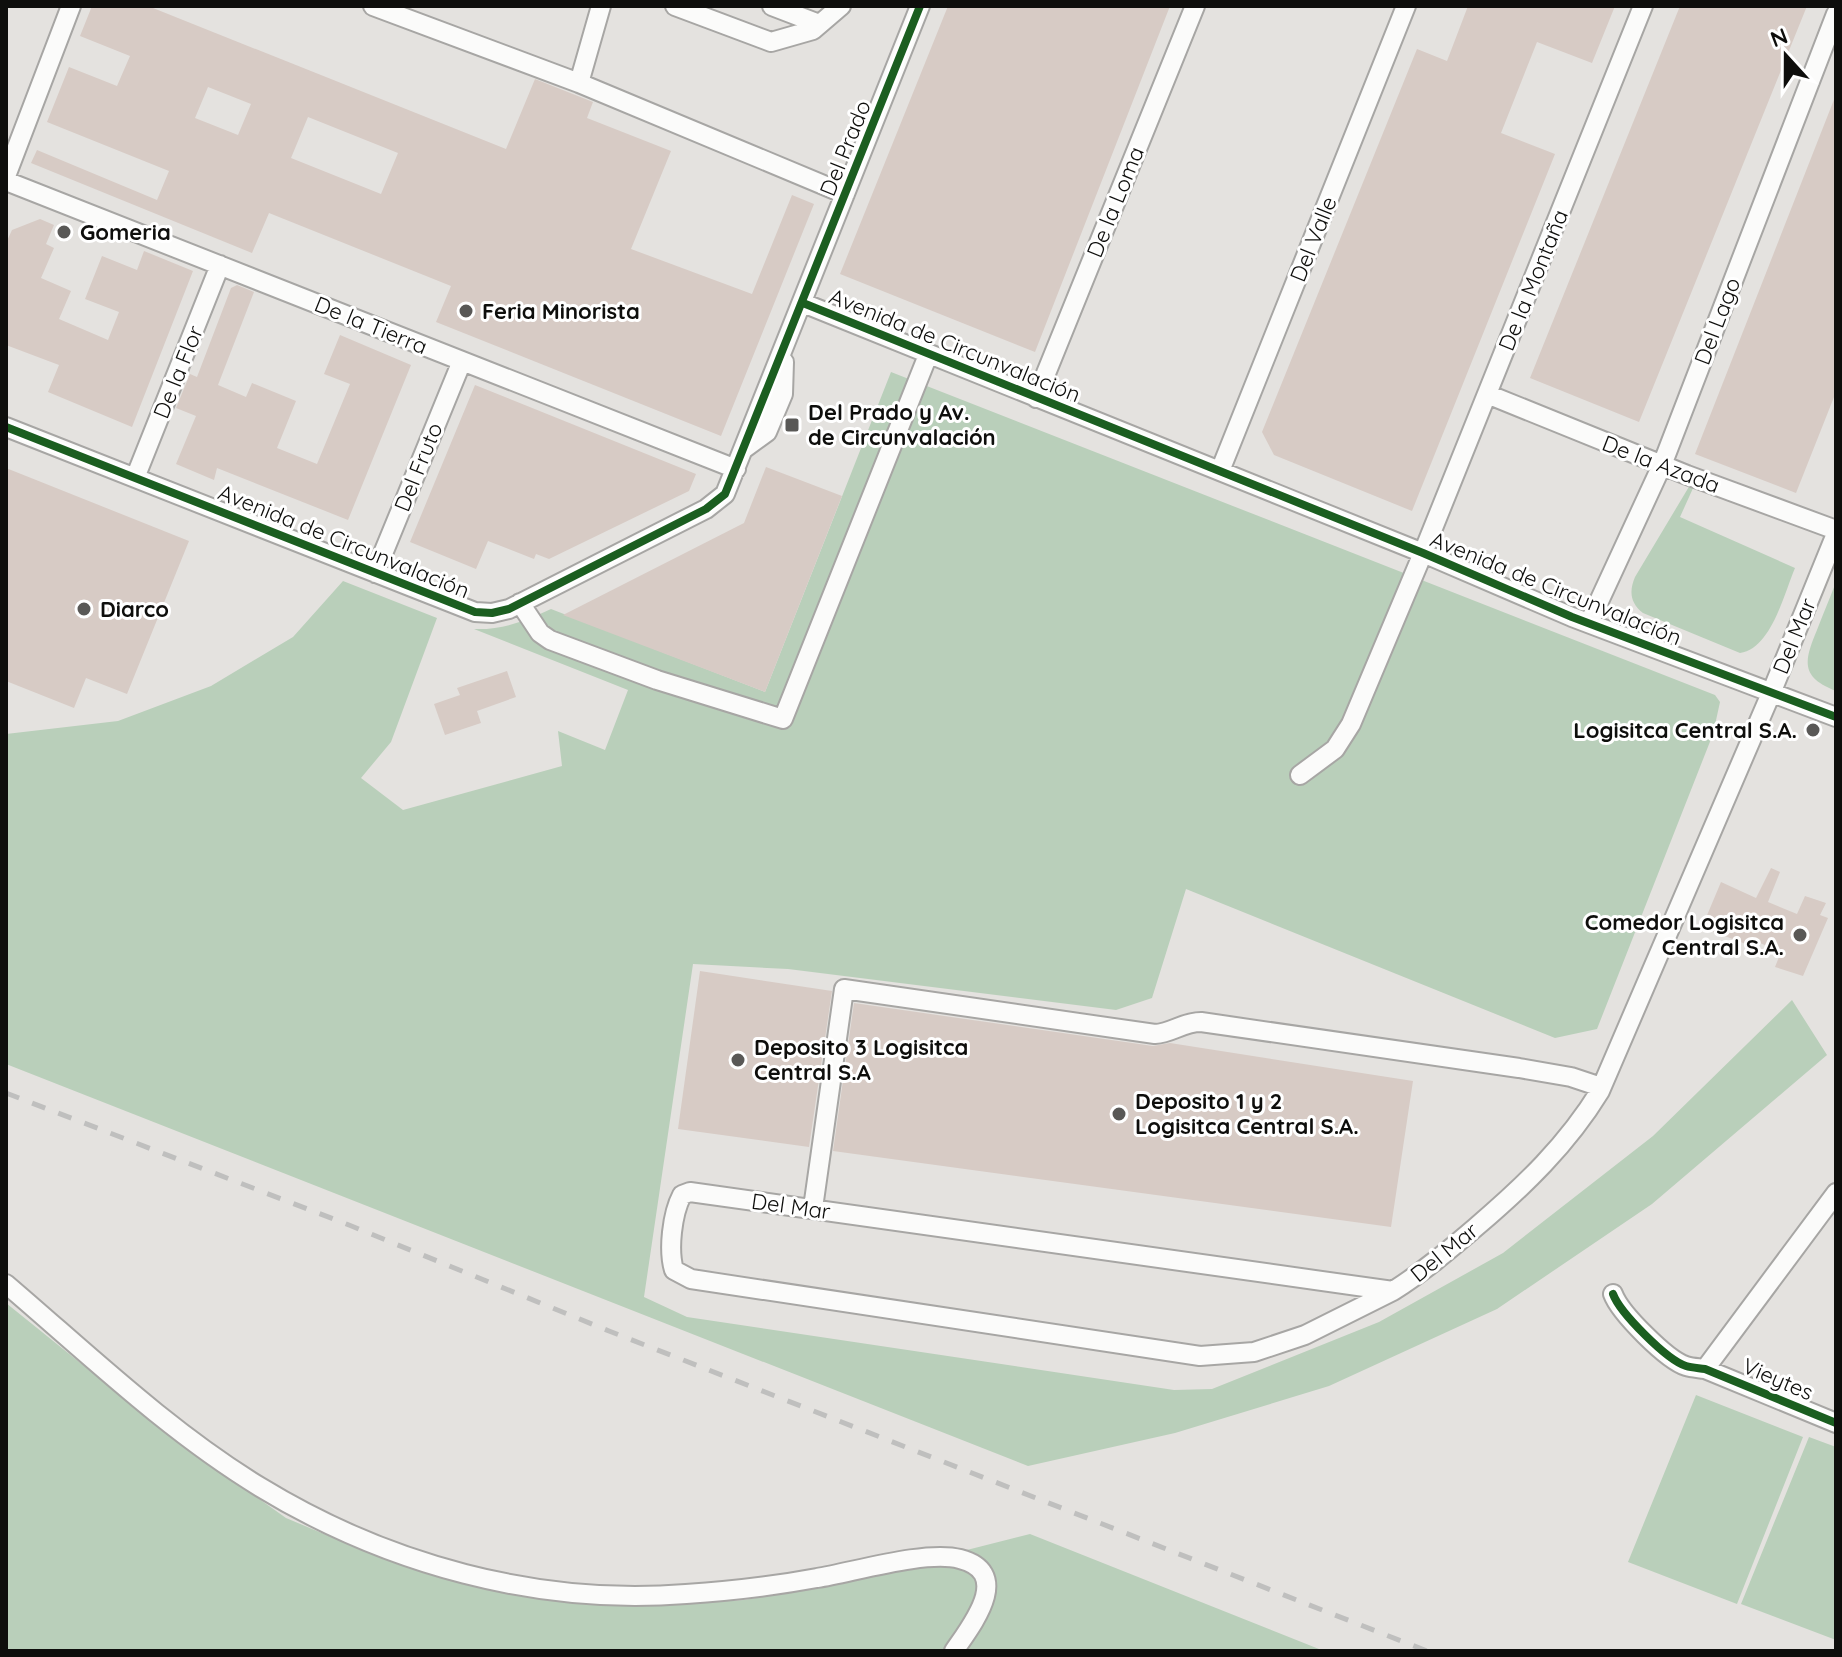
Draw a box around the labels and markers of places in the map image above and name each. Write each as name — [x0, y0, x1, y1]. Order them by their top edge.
place label: Gomeria — [80, 218, 171, 246]
marker: Gomeria — [55, 223, 73, 241]
place label: Feria Minorista — [482, 297, 640, 325]
marker: Feria Minorista — [457, 302, 475, 320]
place label: Del Prado y Av. de Circunvalación — [808, 398, 996, 451]
marker: Del Prado y Av. de Circunvalación — [783, 416, 801, 434]
place label: Diarco — [100, 595, 169, 623]
marker: Diarco — [75, 600, 93, 618]
place label: Logisitca Central S.A. — [1573, 716, 1797, 744]
marker: Logisitca Central S.A. — [1804, 721, 1822, 739]
place label: Comedor Logisitca Central S.A. — [1585, 908, 1784, 961]
marker: Comedor Logisitca Central S.A. — [1791, 926, 1809, 944]
place label: Deposito 3 Logisitca Central S.A — [754, 1033, 968, 1086]
marker: Deposito 3 Logisitca Central S.A — [729, 1051, 747, 1069]
place label: Deposito 1 y 2 Logisitca Central S.A. — [1135, 1087, 1359, 1140]
marker: Deposito 1 y 2 Logisitca Central S.A. — [1110, 1105, 1128, 1123]

